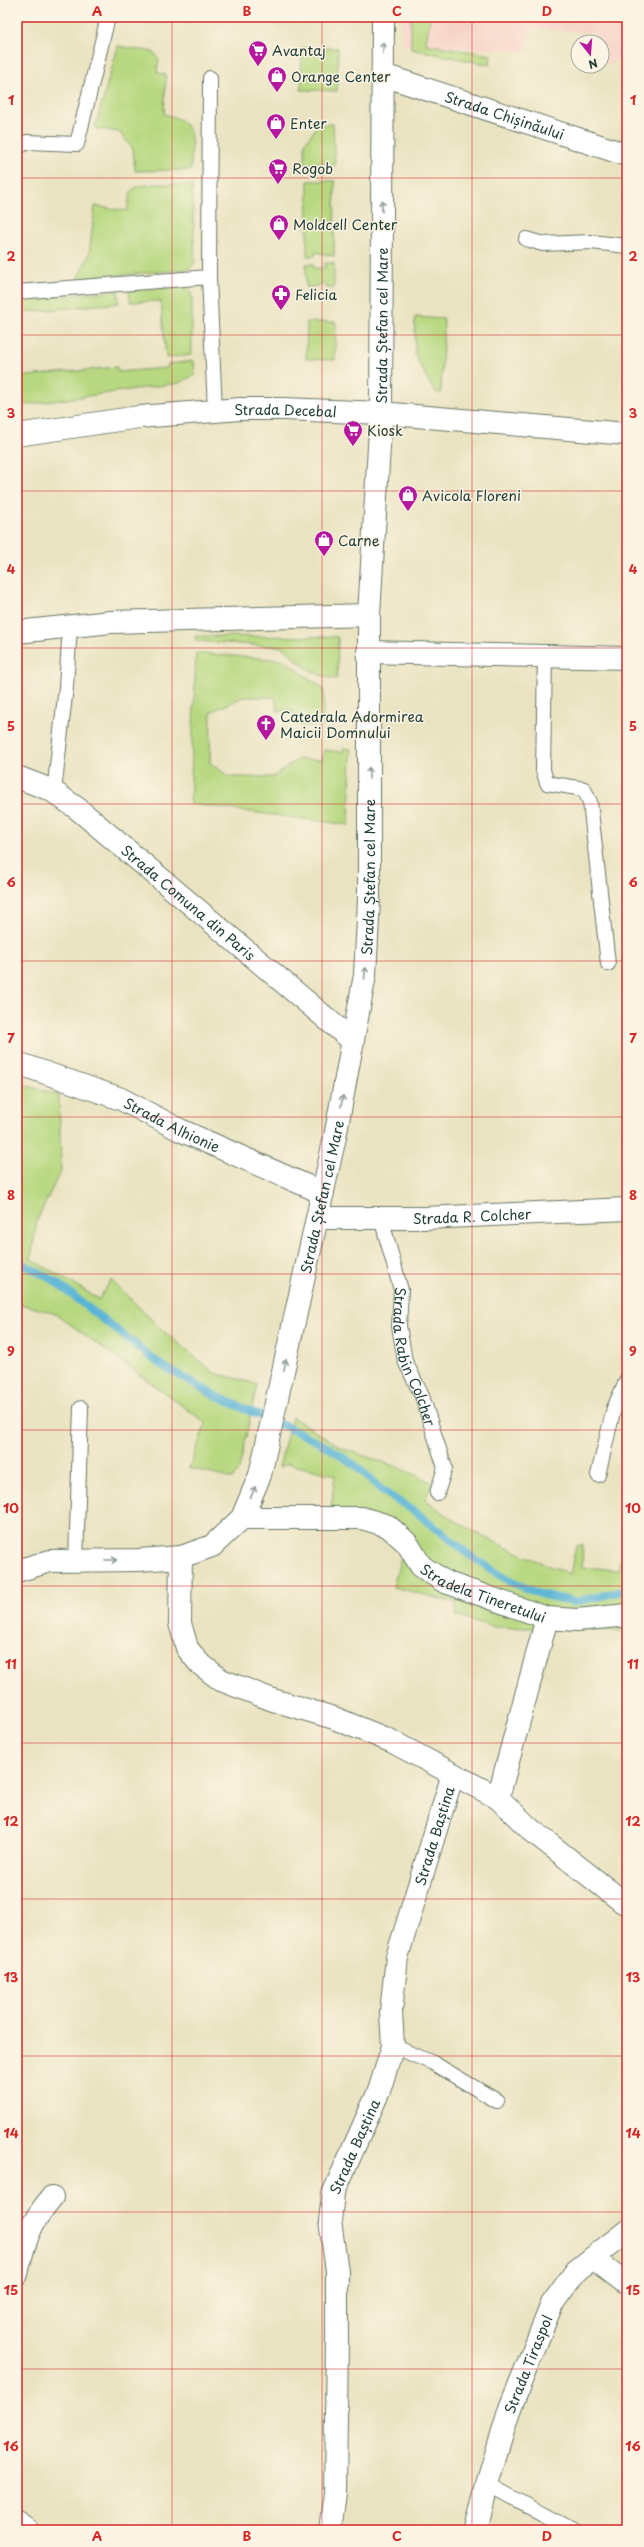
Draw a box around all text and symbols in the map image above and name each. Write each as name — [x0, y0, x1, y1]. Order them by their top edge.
text: A — [92, 1, 102, 20]
text: B — [243, 1, 252, 20]
text: C — [392, 1, 402, 20]
text: D — [542, 1, 552, 20]
north arrow — [570, 34, 610, 74]
supermarket icon: Аvantaj — [247, 39, 269, 67]
place label: Аvantaj — [272, 40, 326, 61]
one-way arrow — [379, 42, 387, 55]
text: N — [586, 55, 600, 74]
shop icon: Orange Center — [266, 65, 288, 93]
place label: Orange Center — [291, 66, 391, 87]
street label: Strada Chișinăului — [442, 85, 567, 144]
text: 1 — [8, 90, 14, 109]
text: 1 — [630, 90, 636, 109]
shop icon: Enter — [265, 112, 287, 140]
place label: Enter — [290, 113, 327, 134]
supermarket icon: Rogob — [267, 157, 289, 185]
place label: Rogob — [292, 158, 333, 179]
one-way arrow — [378, 200, 386, 213]
shop icon: Moldcell Center — [268, 213, 290, 241]
place label: Moldcell Center — [293, 214, 398, 235]
text: 2 — [6, 246, 16, 265]
text: 2 — [628, 246, 638, 265]
street label: Strada Ștefan cel Mare — [371, 247, 392, 404]
pharmacy icon: Felicia — [270, 283, 292, 311]
place label: Felicia — [295, 284, 337, 305]
street label: Strada Decebal — [233, 398, 337, 422]
text: 3 — [7, 403, 16, 422]
text: 3 — [629, 403, 638, 422]
supermarket icon: Kiosk — [342, 419, 364, 447]
place label: Kiosk — [367, 420, 403, 441]
shop icon: Avicola Floreni — [397, 484, 419, 512]
place label: Avicola Floreni — [422, 485, 521, 506]
shop icon: Carne — [313, 529, 335, 557]
place label: Carne — [338, 530, 380, 551]
text: 4 — [7, 559, 16, 578]
text: 4 — [629, 559, 638, 578]
place label: Catedrala Adormirea Maicii Domnului — [280, 706, 424, 743]
church icon: Catedrala Adormirea Maicii Domnului — [255, 713, 277, 741]
text: 5 — [7, 716, 15, 735]
text: 5 — [629, 716, 637, 735]
one-way arrow — [365, 767, 373, 780]
street label: Strada Ștefan cel Mare — [356, 799, 380, 956]
street label: Strada Comuna din Paris — [117, 839, 260, 965]
text: 6 — [6, 872, 16, 891]
text: 6 — [628, 872, 638, 891]
one-way arrow — [361, 967, 369, 980]
text: 7 — [7, 1028, 15, 1047]
text: 7 — [629, 1028, 637, 1047]
street label: Strada Alhionie — [120, 1092, 224, 1157]
one-way arrow — [338, 1095, 346, 1108]
street label: Strada Ștefan cel Mare — [295, 1119, 348, 1275]
text: 8 — [7, 1185, 15, 1204]
text: 8 — [629, 1185, 637, 1204]
street label: Strada R. Colcher — [413, 1203, 532, 1229]
street label: Strada Rabin Colcher — [388, 1287, 442, 1429]
text: 9 — [7, 1341, 15, 1360]
text: 9 — [629, 1341, 637, 1360]
one-way arrow — [281, 1358, 289, 1371]
one-way arrow — [249, 1487, 257, 1499]
text: 10 — [3, 1498, 19, 1517]
text: 10 — [625, 1498, 641, 1517]
one-way arrow — [104, 1556, 117, 1564]
street label: Stradela Tineretului — [416, 1558, 549, 1627]
text: 11 — [5, 1654, 17, 1673]
text: 11 — [627, 1654, 639, 1673]
street label: Strada Baștina — [409, 1784, 459, 1888]
text: 12 — [3, 1811, 19, 1830]
text: 12 — [625, 1811, 641, 1830]
text: 13 — [4, 1967, 19, 1986]
text: 13 — [626, 1967, 641, 1986]
street label: Strada Baștina — [324, 2095, 385, 2198]
text: 14 — [3, 2123, 19, 2142]
text: 14 — [625, 2123, 641, 2142]
text: 15 — [4, 2280, 18, 2299]
text: 15 — [626, 2280, 640, 2299]
street label: Strada Tiraspol — [498, 2312, 557, 2416]
text: 16 — [3, 2436, 19, 2455]
text: 16 — [625, 2436, 641, 2455]
text: A — [92, 2526, 102, 2545]
text: B — [243, 2526, 252, 2545]
text: C — [392, 2526, 402, 2545]
text: D — [542, 2526, 552, 2545]

